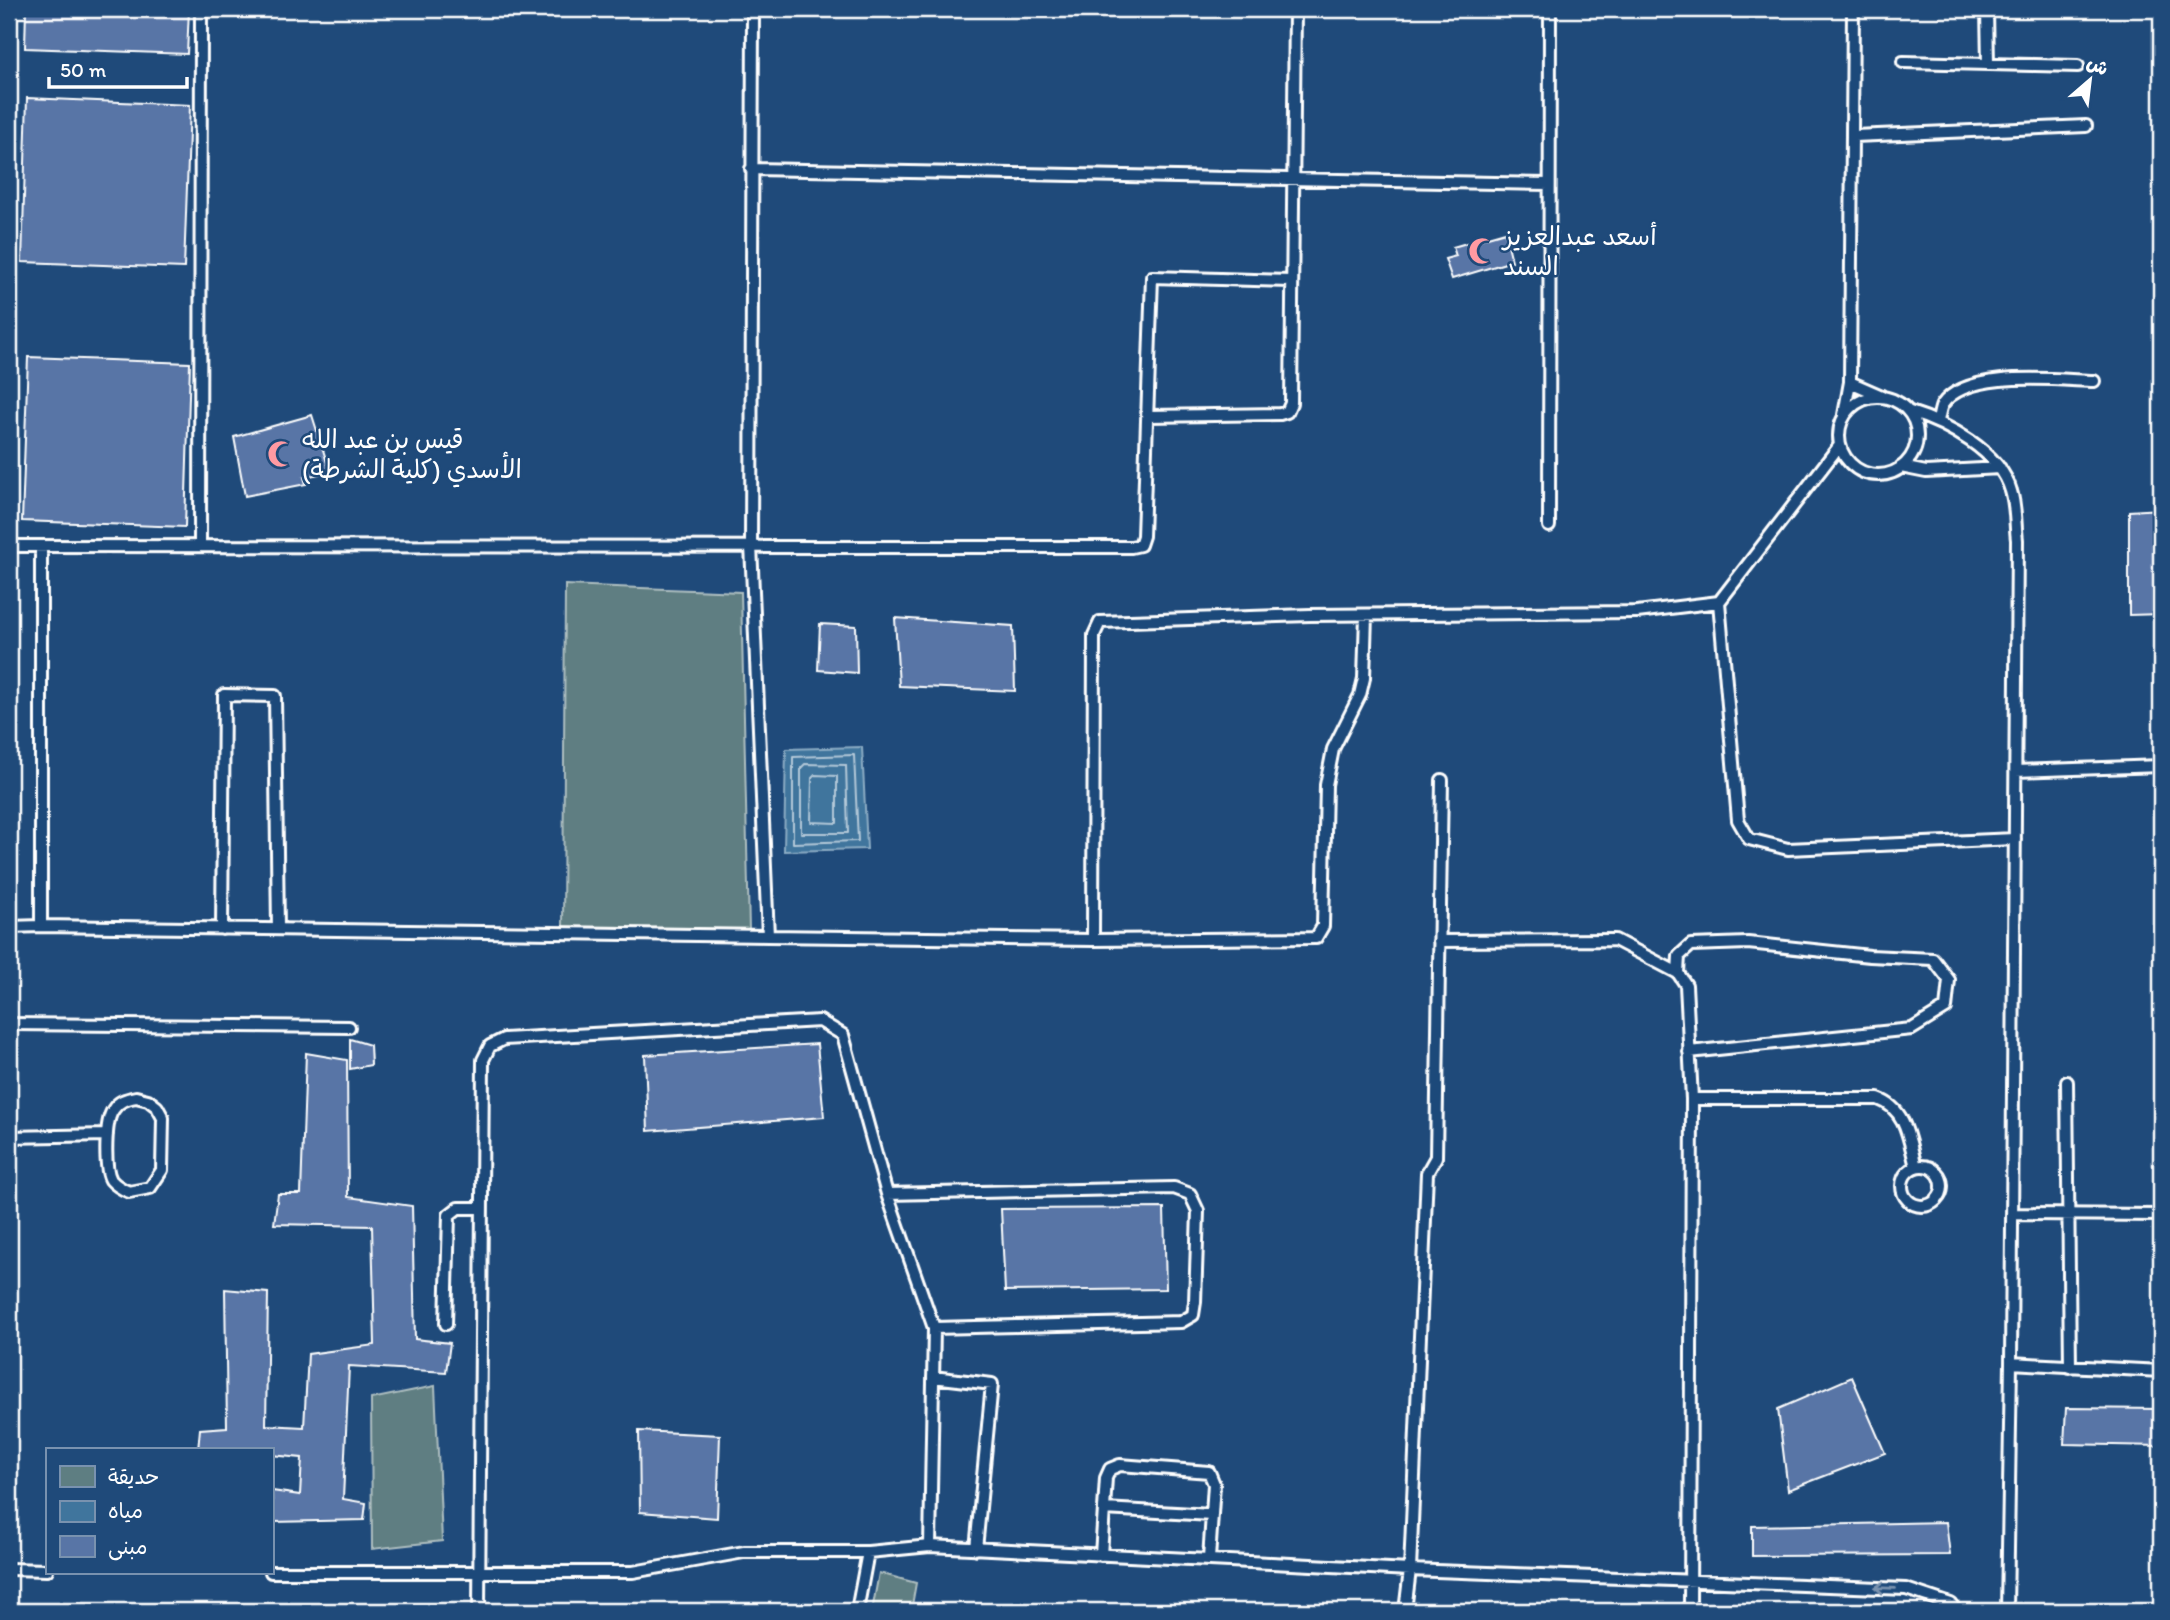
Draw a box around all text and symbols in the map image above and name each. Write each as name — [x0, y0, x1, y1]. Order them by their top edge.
scale bar — [49, 46, 187, 90]
north arrow — [2054, 46, 2124, 116]
text: ش — [2083, 50, 2112, 81]
text: 50 m — [60, 57, 107, 82]
place label: أسعد عبدالعزيز السند — [1501, 220, 1657, 282]
mosque icon: أسعد عبدالعزيز السند — [1467, 236, 1497, 266]
place label: قيس بن عبد الله الأسدي (كلية الشرطة) — [302, 423, 522, 488]
mosque icon: قيس بن عبد الله الأسدي (كلية الشرطة) — [266, 439, 296, 469]
legend — [46, 1448, 273, 1574]
text: حديقة — [108, 1464, 159, 1489]
text: مياه — [108, 1498, 143, 1523]
text: مبنى — [108, 1534, 147, 1561]
one-way arrow — [1874, 1582, 1897, 1595]

